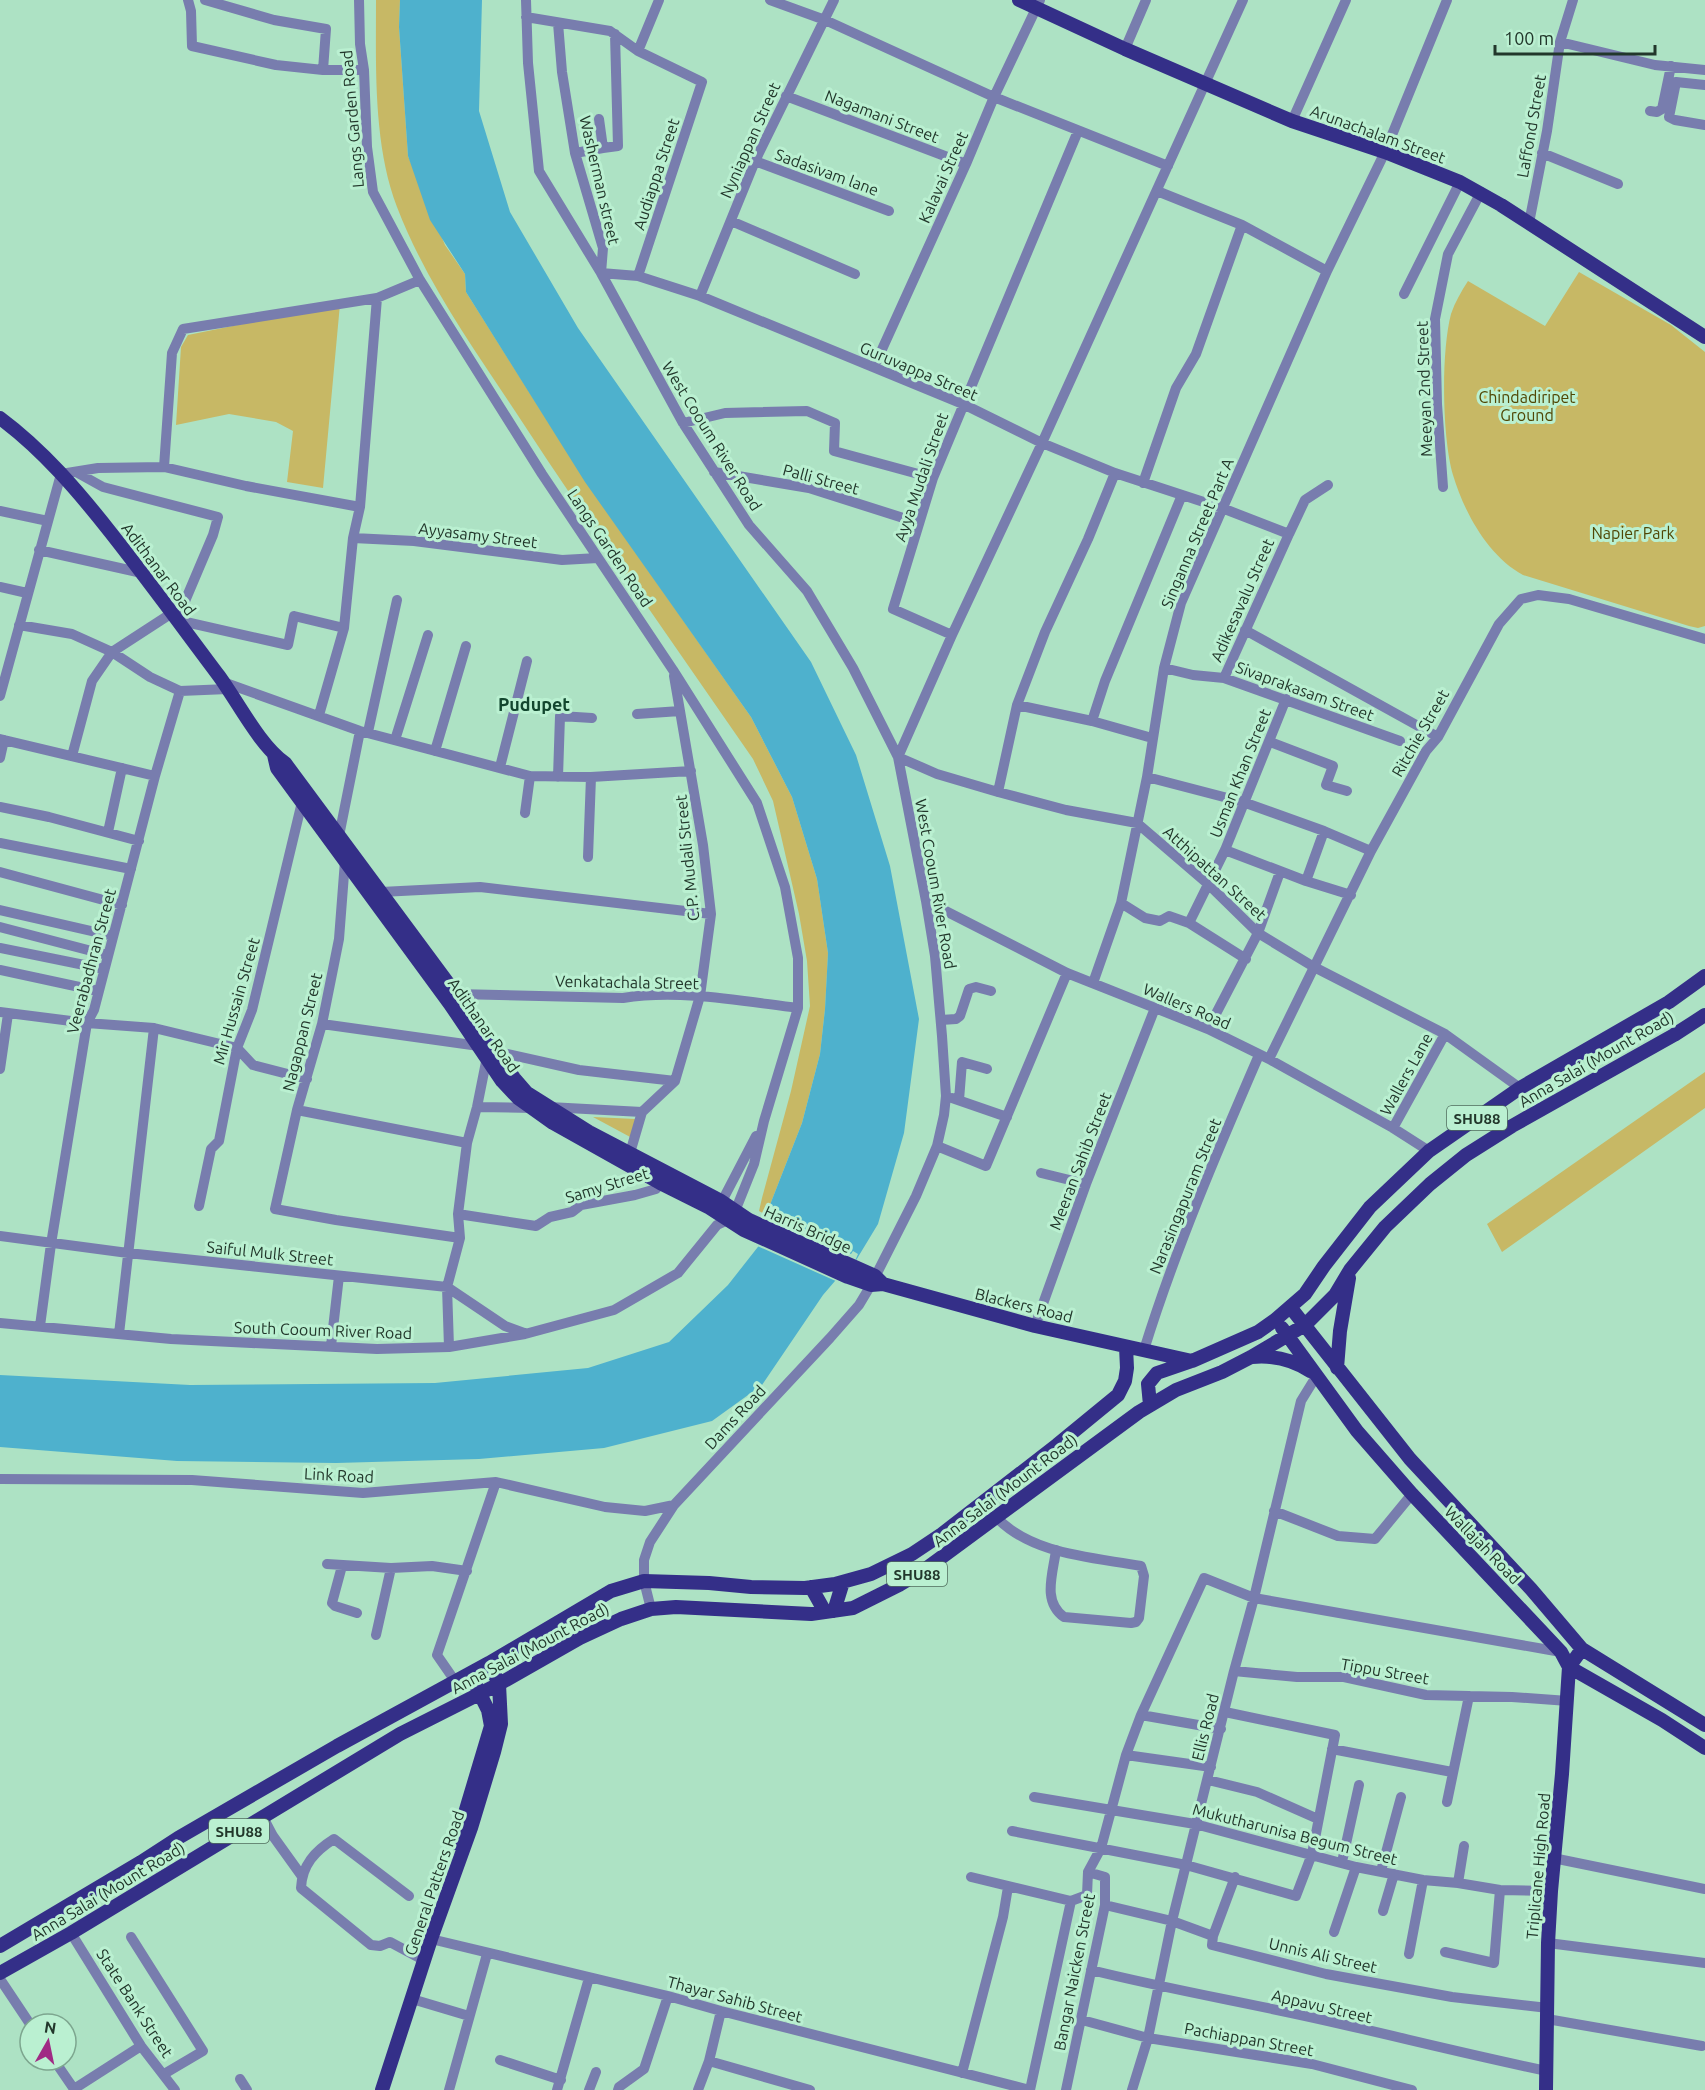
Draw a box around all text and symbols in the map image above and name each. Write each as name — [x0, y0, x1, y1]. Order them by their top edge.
scale bar — [1495, 18, 1656, 56]
text: 100 m — [1504, 28, 1554, 48]
street label: Langs Garden Road — [337, 49, 367, 189]
street label: Laffond Street — [1513, 72, 1549, 179]
street label: Nyniappan Street — [716, 79, 784, 201]
street label: Nagamani Street — [823, 86, 942, 146]
street label: Arunachalam Street — [1308, 101, 1449, 167]
street label: Washerman street — [576, 114, 624, 247]
street label: Audiappa Street — [629, 115, 683, 232]
street label: Kalavai Street — [915, 128, 972, 226]
street label: Sadasivam lane — [773, 145, 881, 199]
street label: Meeyan 2nd Street — [1413, 320, 1435, 457]
street label: Guruvappa Street — [857, 338, 981, 404]
street label: West Cooum River Road — [659, 358, 765, 514]
park label: Chindadiripet Ground — [1478, 388, 1576, 424]
street label: Ayya Mudali Street — [891, 410, 952, 544]
street label: Singanna Street Part A — [1157, 455, 1237, 611]
street label: Palli Street — [781, 460, 862, 498]
street label: Langs Garden Road — [564, 486, 656, 610]
street label: Adithanar Road — [118, 519, 200, 619]
street label: Ayyasamy Street — [418, 519, 539, 551]
park label: Napier Park — [1591, 524, 1675, 542]
street label: Adikesavalu Street — [1207, 535, 1278, 664]
street label: Sivaprakasam Street — [1234, 658, 1377, 725]
street label: Ritchie Street — [1388, 686, 1453, 780]
district label: Pudupet — [498, 694, 570, 714]
street label: Usman Khan Street — [1206, 705, 1274, 840]
street label: C.P. Mudali Street — [671, 793, 703, 922]
street label: West Cooum River Road — [912, 798, 960, 970]
street label: Atthipattan Street — [1160, 822, 1271, 924]
street label: Veerabadhran Street — [63, 886, 119, 1035]
street label: Mir Hussain Street — [209, 935, 263, 1067]
street label: Nagappan Street — [279, 970, 326, 1093]
street label: Venkatachala Street — [555, 972, 700, 992]
street label: Adithanar Road — [445, 974, 523, 1076]
street label: Wallers Road — [1140, 979, 1234, 1033]
street label: Anna Salai (Mount Road) — [1515, 1007, 1677, 1112]
street label: Wallers Lane — [1376, 1030, 1436, 1118]
street label: Meeran Sahib Street — [1045, 1089, 1115, 1232]
road number: SHU88 — [1447, 1106, 1507, 1130]
street label: Narasingapuram Street — [1146, 1115, 1225, 1276]
street label: Samy Street — [563, 1164, 652, 1206]
street label: Harris Bridge — [762, 1202, 854, 1256]
street label: Saiful Mulk Street — [206, 1237, 335, 1269]
street label: Blackers Road — [973, 1284, 1075, 1326]
street label: South Cooum River Road — [234, 1318, 412, 1342]
street label: Dams Road — [701, 1381, 769, 1453]
street label: Anna Salai (Mount Road) — [929, 1430, 1081, 1551]
street label: Link Road — [304, 1464, 374, 1486]
street label: Wallajah Road — [1441, 1502, 1525, 1588]
road number: SHU88 — [887, 1562, 947, 1586]
street label: Anna Salai (Mount Road) — [448, 1599, 612, 1698]
street label: Tippu Street — [1339, 1654, 1431, 1688]
street label: Ellis Road — [1188, 1691, 1222, 1763]
street label: Triplicane High Road — [1523, 1792, 1553, 1940]
street label: Mukutharunisa Begum Street — [1191, 1800, 1400, 1868]
street label: General Patters Road — [401, 1808, 467, 1958]
road number: SHU88 — [209, 1819, 269, 1843]
street label: Anna Salai (Mount Road) — [28, 1838, 188, 1945]
street label: Bangar Naicken Street — [1050, 1891, 1098, 2052]
street label: Unnis Ali Street — [1267, 1934, 1380, 1976]
street label: State Bank Street — [93, 1945, 177, 2061]
street label: Thayar Sahib Street — [665, 1972, 805, 2026]
street label: Appavu Street — [1270, 1986, 1375, 2026]
north arrow — [18, 2012, 78, 2072]
text: N — [43, 2017, 58, 2037]
street label: Pachiappan Street — [1183, 2019, 1316, 2059]

